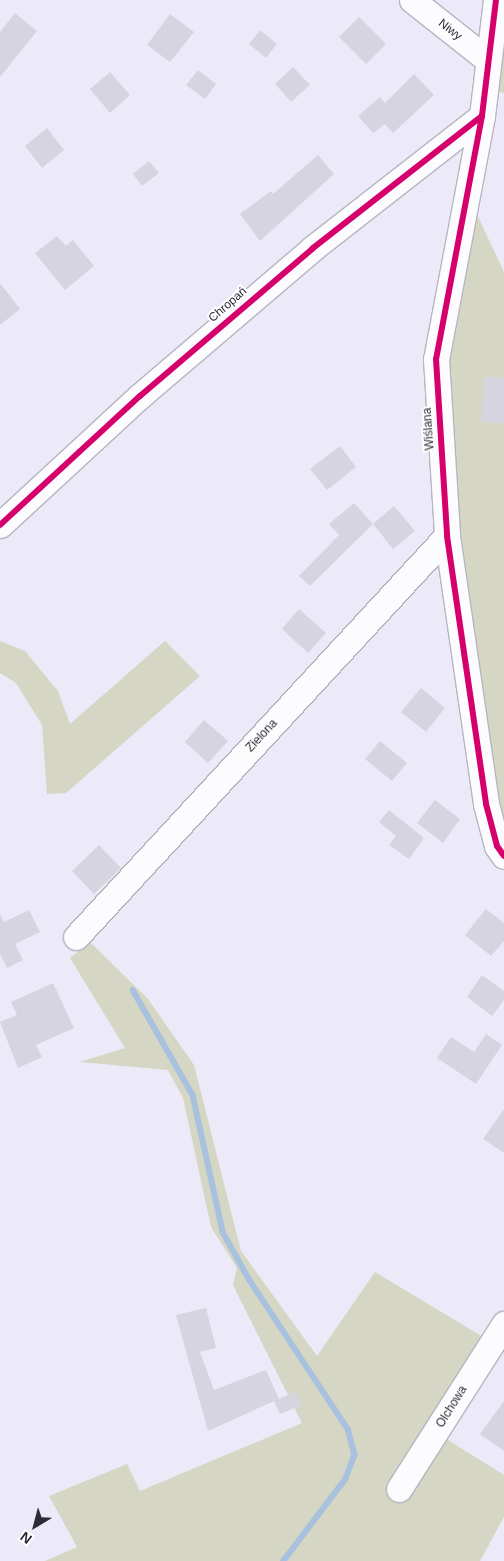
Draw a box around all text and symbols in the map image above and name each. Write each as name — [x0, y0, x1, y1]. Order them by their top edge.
street label: Niwy — [435, 16, 465, 44]
street label: Chropań — [206, 284, 250, 326]
street label: Wiślana — [420, 407, 438, 451]
street label: Zielona — [243, 717, 281, 755]
street label: Olchowa — [434, 1383, 470, 1431]
north arrow — [10, 1501, 60, 1551]
text: N — [17, 1529, 35, 1547]

